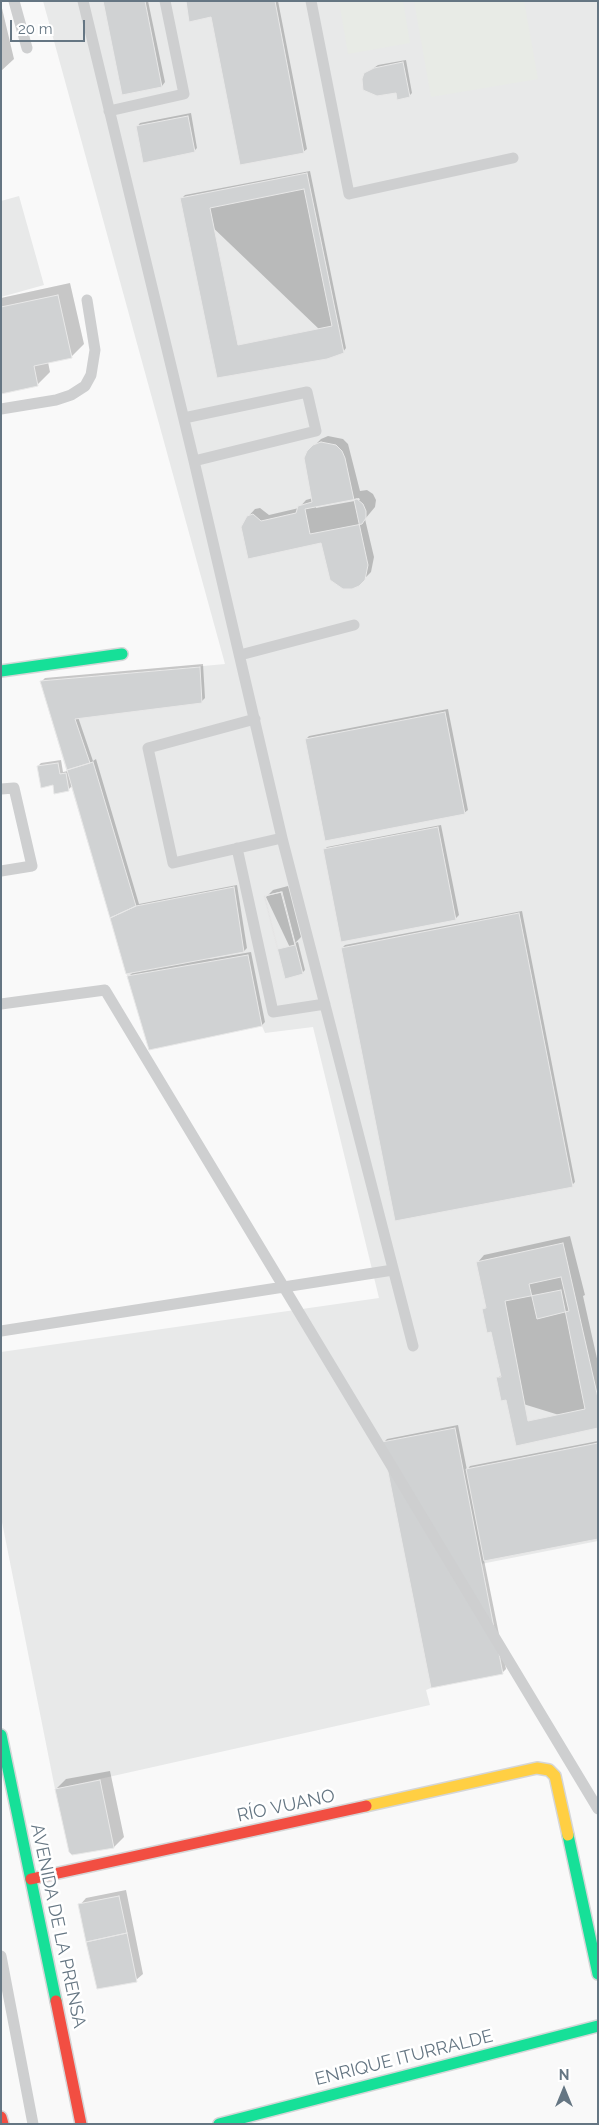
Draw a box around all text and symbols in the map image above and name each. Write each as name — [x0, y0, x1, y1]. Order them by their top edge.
scale bar — [12, 10, 88, 42]
text: 20 m — [18, 20, 53, 38]
street label: RÍO VUANO — [235, 1785, 337, 1827]
street label: AVENIDA DE LA PRENSA — [26, 1822, 90, 2030]
street label: ENRIQUE ITURRALDE — [313, 2025, 495, 2091]
north arrow — [539, 2065, 589, 2115]
text: N — [559, 2067, 569, 2083]

